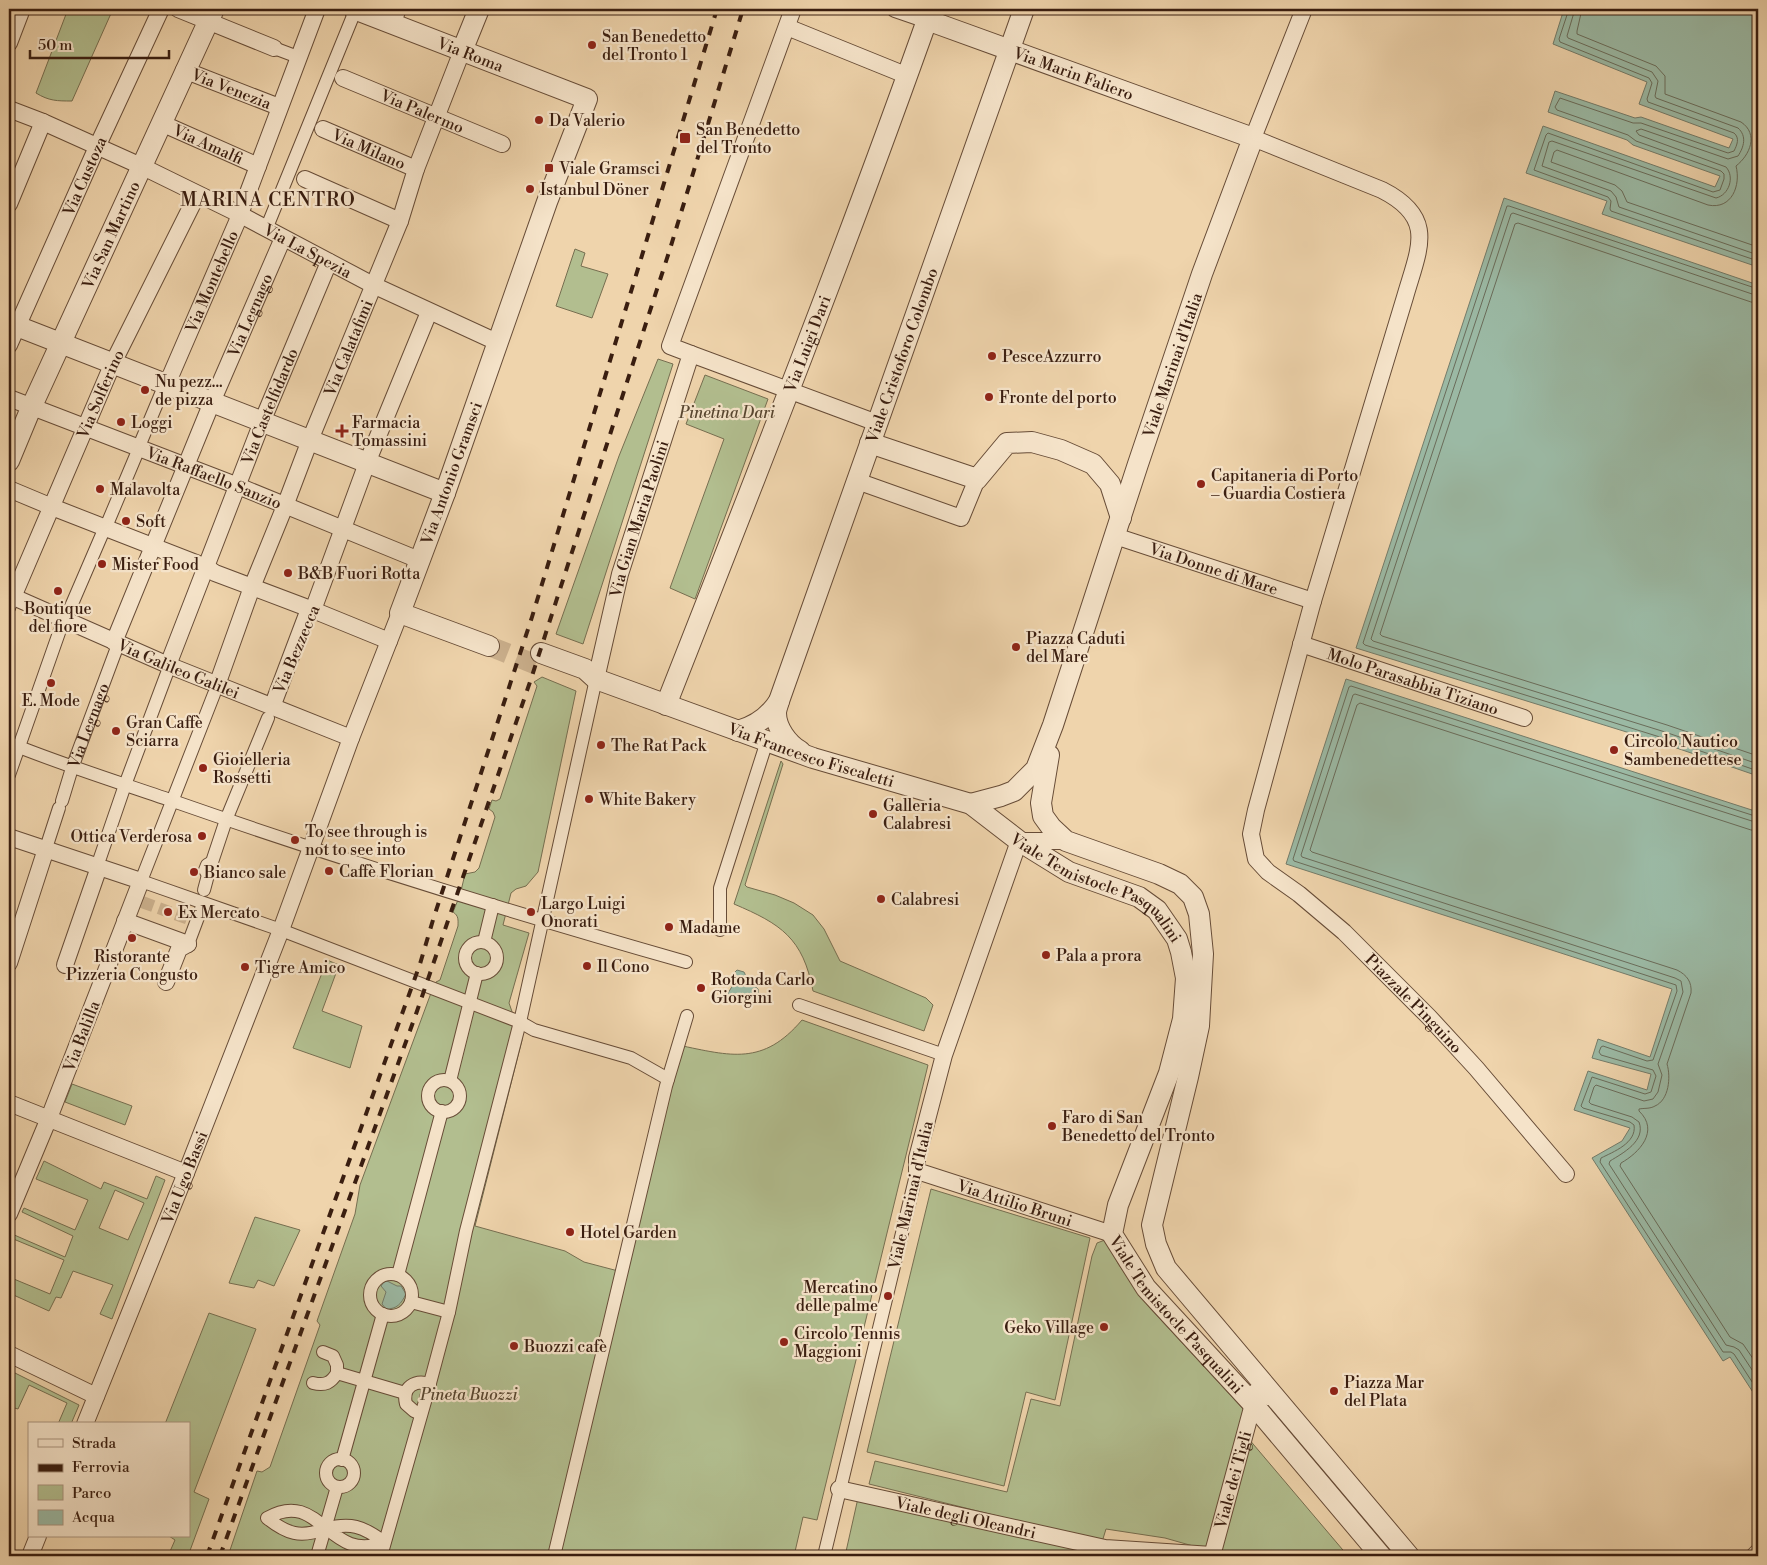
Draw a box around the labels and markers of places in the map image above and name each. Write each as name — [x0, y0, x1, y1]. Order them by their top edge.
place label: San Benedetto del Tronto 1 — [602, 27, 706, 65]
marker: San Benedetto del Tronto 1 — [586, 39, 598, 51]
place label: Da Valerio — [549, 111, 625, 131]
marker: Da Valerio — [533, 114, 545, 126]
place label: San Benedetto del Tronto — [696, 120, 800, 158]
marker: San Benedetto del Tronto — [678, 131, 692, 145]
place label: Viale Gramsci — [558, 159, 660, 179]
marker: Viale Gramsci — [543, 162, 555, 174]
place label: Istanbul Döner — [540, 180, 649, 200]
marker: Istanbul Döner — [524, 183, 536, 195]
place label: PesceAzzurro — [1002, 347, 1102, 367]
marker: PesceAzzurro — [986, 350, 998, 362]
place label: Nu pezz... de pizza — [155, 372, 223, 410]
marker: Nu pezz... de pizza — [139, 384, 151, 396]
place label: Fronte del porto — [999, 388, 1117, 408]
marker: Fronte del porto — [983, 391, 995, 403]
place label: Loggi — [131, 413, 172, 433]
place label: Farmacia Tomassini — [352, 413, 427, 451]
marker: Loggi — [115, 416, 127, 428]
marker: Farmacia Tomassini — [336, 425, 348, 437]
place label: Capitaneria di Porto – Guardia Costiera — [1211, 466, 1358, 504]
marker: Capitaneria di Porto – Guardia Costiera — [1195, 478, 1207, 490]
place label: Malavolta — [110, 480, 181, 500]
marker: Malavolta — [94, 483, 106, 495]
place label: Soft — [136, 512, 166, 532]
marker: Soft — [120, 515, 132, 527]
place label: Mister Food — [112, 555, 199, 575]
marker: Mister Food — [96, 558, 108, 570]
place label: B&B Fuori Rotta — [297, 564, 421, 584]
marker: B&B Fuori Rotta — [282, 567, 294, 579]
marker: Boutique del fiore — [52, 585, 64, 597]
place label: Boutique del fiore — [23, 599, 92, 637]
place label: Piazza Caduti del Mare — [1026, 629, 1125, 667]
marker: Piazza Caduti del Mare — [1010, 641, 1022, 653]
marker: E. Mode — [45, 677, 57, 689]
place label: E. Mode — [22, 691, 80, 711]
place label: Gran Caffè Sciarra — [126, 713, 203, 751]
marker: Gran Caffè Sciarra — [110, 725, 122, 737]
place label: Circolo Nautico Sambenedettese — [1624, 732, 1742, 770]
place label: The Rat Pack — [611, 736, 708, 756]
marker: The Rat Pack — [595, 739, 607, 751]
marker: Circolo Nautico Sambenedettese — [1608, 744, 1620, 756]
place label: Gioielleria Rossetti — [213, 750, 291, 788]
marker: Gioielleria Rossetti — [197, 762, 209, 774]
place label: White Bakery — [598, 790, 696, 810]
marker: White Bakery — [583, 793, 595, 805]
place label: Galleria Calabresi — [883, 796, 951, 834]
marker: Galleria Calabresi — [867, 808, 879, 820]
place label: To see through is not to see into — [305, 822, 427, 860]
place label: Ottica Verderosa — [70, 827, 193, 847]
marker: Ottica Verderosa — [196, 830, 208, 842]
marker: To see through is not to see into — [289, 834, 301, 846]
place label: Caffè Florian — [339, 862, 434, 882]
place label: Bianco sale — [203, 863, 286, 883]
marker: Caffè Florian — [323, 865, 335, 877]
marker: Bianco sale — [188, 866, 200, 878]
place label: Calabresi — [891, 890, 959, 910]
marker: Calabresi — [875, 893, 887, 905]
place label: Largo Luigi Onorati — [541, 894, 626, 932]
place label: Ex Mercato — [178, 903, 260, 923]
marker: Ex Mercato — [162, 906, 174, 918]
marker: Largo Luigi Onorati — [525, 906, 537, 918]
place label: Madame — [679, 918, 741, 938]
marker: Madame — [663, 921, 675, 933]
marker: Ristorante Pizzeria Congusto — [126, 932, 138, 944]
place label: Pala a prora — [1056, 946, 1143, 966]
place label: Ristorante Pizzeria Congusto — [66, 947, 198, 985]
marker: Pala a prora — [1040, 949, 1052, 961]
place label: Il Cono — [597, 957, 650, 977]
place label: Tigre Amico — [255, 958, 346, 978]
marker: Il Cono — [581, 960, 593, 972]
marker: Tigre Amico — [239, 961, 251, 973]
place label: Rotonda Carlo Giorgini — [711, 970, 815, 1008]
marker: Rotonda Carlo Giorgini — [695, 982, 707, 994]
place label: Faro di San Benedetto del Tronto — [1061, 1108, 1215, 1146]
marker: Faro di San Benedetto del Tronto — [1046, 1120, 1058, 1132]
place label: Hotel Garden — [580, 1223, 677, 1243]
marker: Hotel Garden — [564, 1226, 576, 1238]
place label: Mercatino delle palme — [796, 1278, 878, 1316]
marker: Mercatino delle palme — [882, 1290, 894, 1302]
place label: Geko Village — [1004, 1318, 1094, 1338]
marker: Geko Village — [1098, 1321, 1110, 1333]
place label: Circolo Tennis Maggioni — [794, 1324, 900, 1362]
marker: Circolo Tennis Maggioni — [778, 1336, 790, 1348]
place label: Buozzi cafè — [523, 1337, 607, 1357]
marker: Buozzi cafè — [508, 1340, 520, 1352]
place label: Piazza Mar del Plata — [1344, 1373, 1424, 1411]
marker: Piazza Mar del Plata — [1328, 1385, 1340, 1397]

